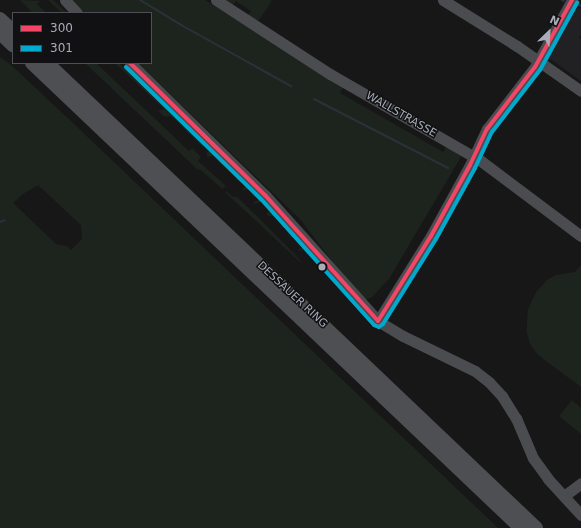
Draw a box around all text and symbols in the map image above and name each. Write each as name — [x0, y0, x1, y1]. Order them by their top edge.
legend — [12, 12, 152, 64]
north arrow — [529, 12, 569, 52]
text: N — [547, 13, 561, 29]
text: 300 — [50, 21, 73, 35]
text: 301 — [50, 41, 73, 55]
street label: WALLSTRASSE — [363, 89, 439, 141]
street label: DESSAUER RING — [254, 259, 330, 331]
unlabelled marker — [317, 262, 327, 272]

